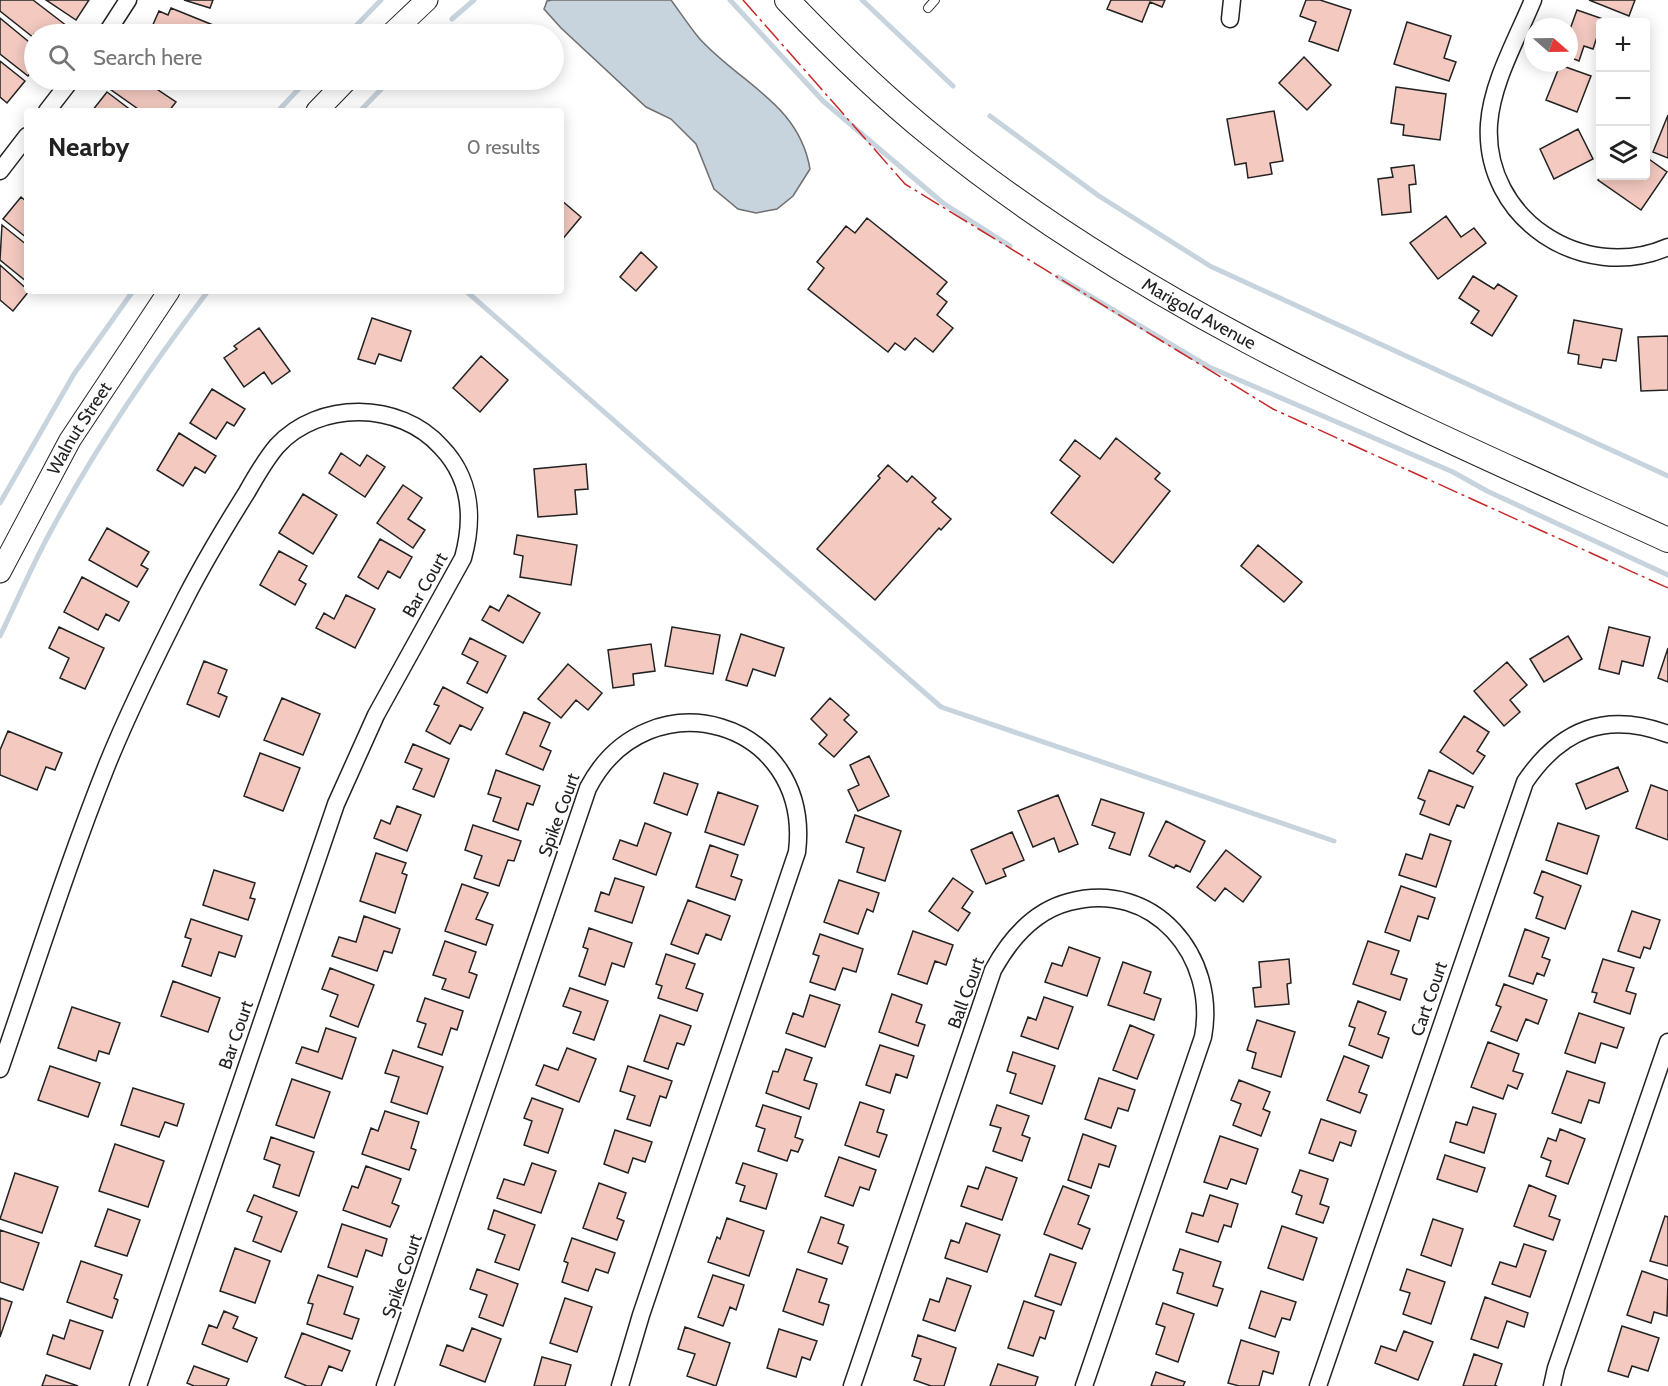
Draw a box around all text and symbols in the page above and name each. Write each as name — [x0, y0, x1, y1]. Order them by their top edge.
north arrow — [1524, 18, 1578, 72]
map controls — [1596, 18, 1650, 180]
button: + — [1596, 18, 1650, 72]
search box — [24, 24, 564, 90]
icon: search — [45, 41, 78, 74]
text: Search here — [93, 44, 202, 71]
button: − — [1596, 72, 1650, 126]
button: layers — [1596, 126, 1650, 180]
text: Nearby — [48, 131, 129, 163]
text: 0 results — [467, 135, 540, 159]
street label: Marigold Avenue — [1138, 273, 1260, 354]
street label: Walnut Street — [42, 378, 116, 479]
street label: Bar Court — [398, 549, 452, 621]
street label: Spike Court — [534, 770, 584, 860]
street label: Ball Court — [943, 955, 989, 1031]
street label: Cart Court — [1406, 959, 1452, 1039]
street label: Bar Court — [214, 998, 258, 1072]
street label: Spike Court — [377, 1231, 427, 1321]

